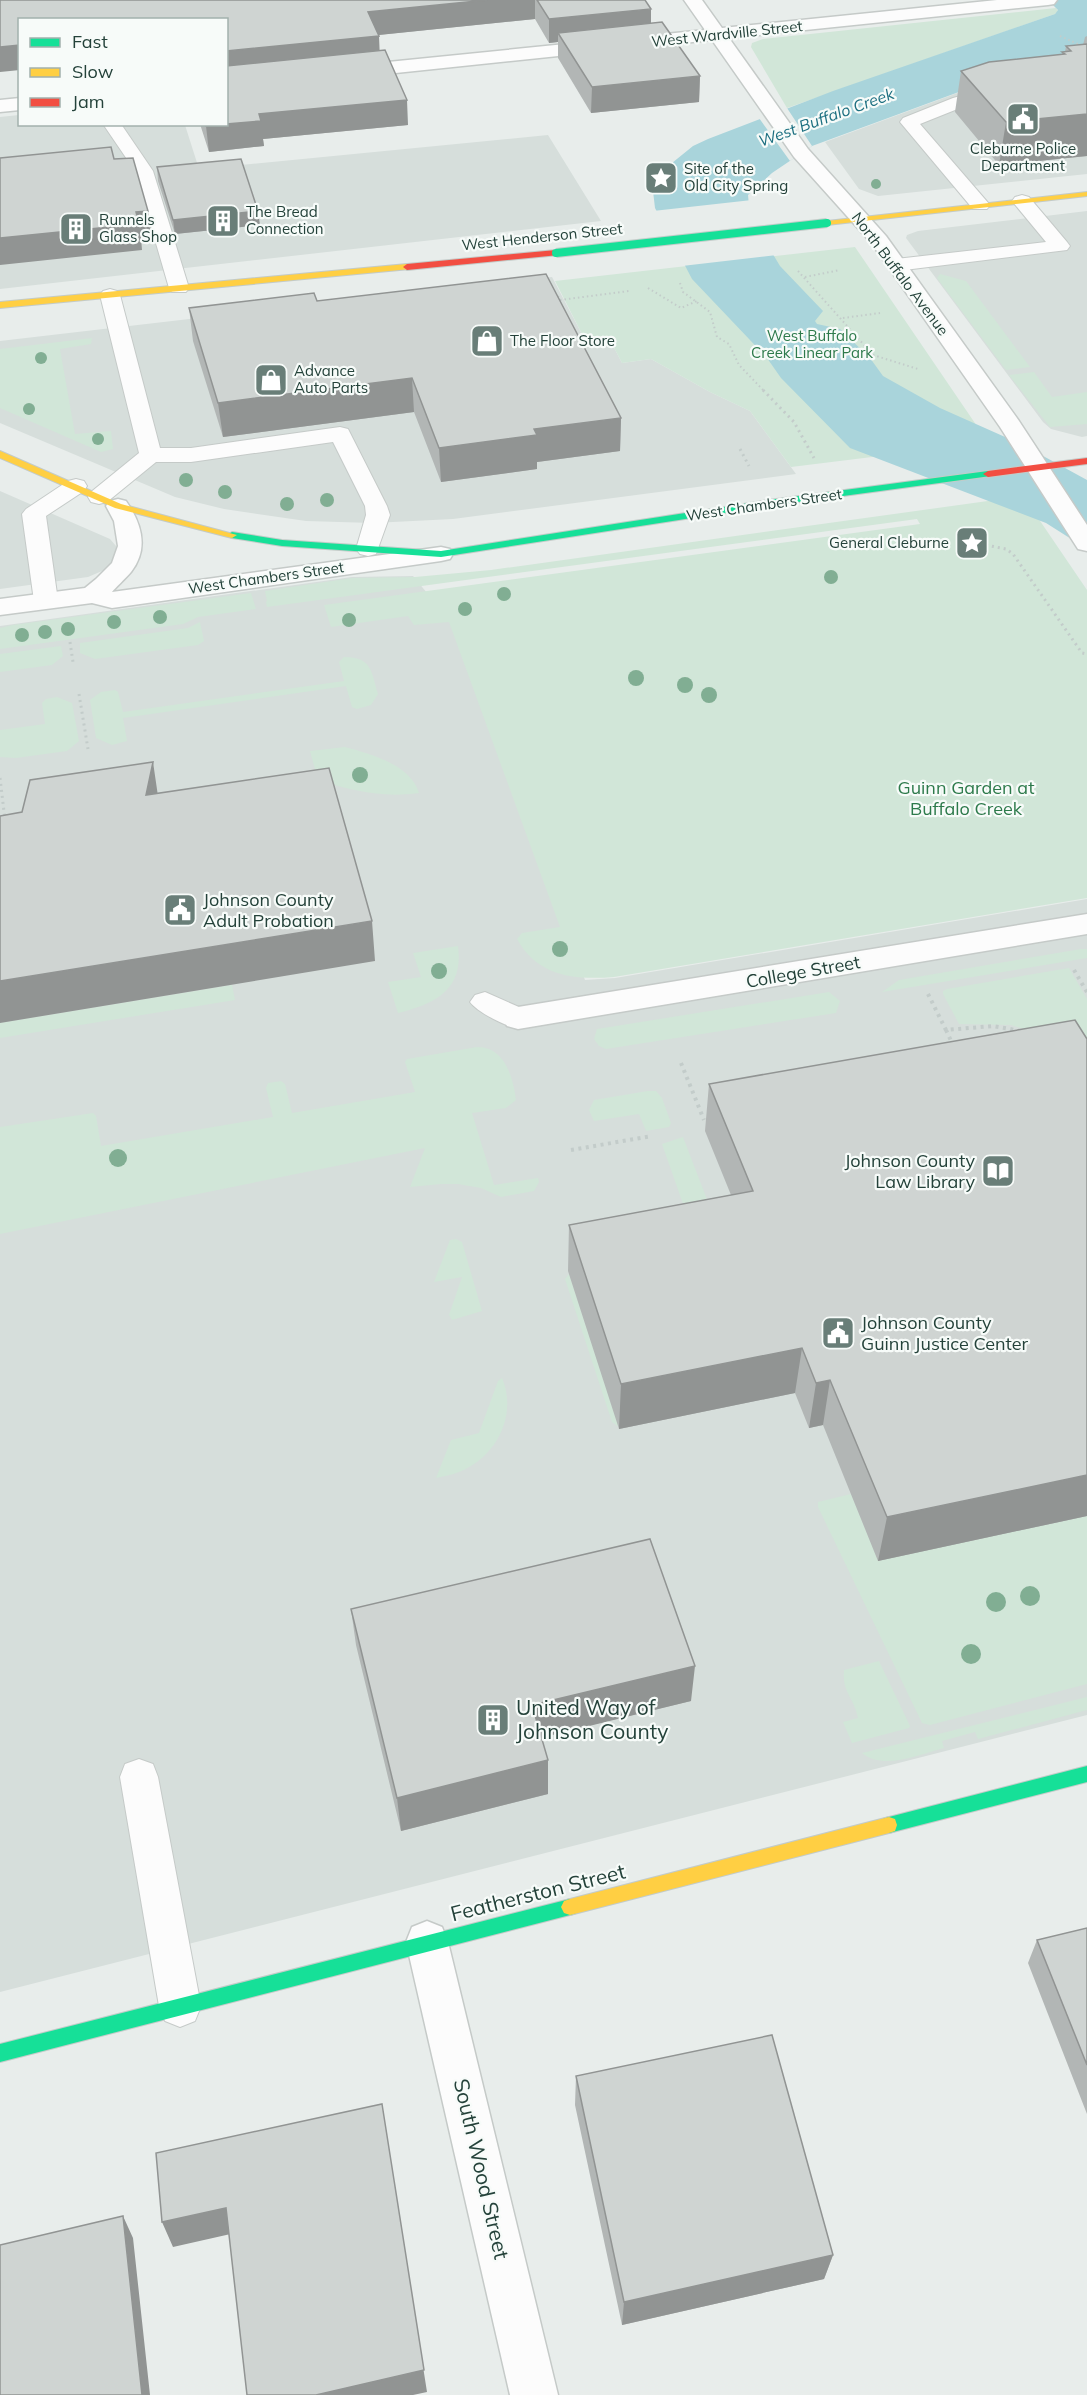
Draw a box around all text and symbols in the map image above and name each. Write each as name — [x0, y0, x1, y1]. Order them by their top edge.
street label: West Wardville Street — [650, 16, 803, 51]
legend — [18, 18, 228, 126]
text: Fast — [72, 30, 108, 53]
text: Slow — [72, 60, 114, 83]
water label: West Buffalo Creek — [755, 83, 897, 151]
text: Jam — [72, 90, 105, 113]
public building icon: Cleburne Police Department — [1005, 101, 1041, 137]
place label: Cleburne Police Department — [970, 139, 1076, 175]
place label: Site of the Old City Spring — [684, 159, 788, 195]
place icon: Site of the Old City Spring — [643, 160, 679, 196]
place label: The Bread Connection — [246, 202, 324, 238]
building icon: The Bread Connection — [205, 203, 241, 239]
street label: North Buffalo Avenue — [848, 208, 953, 339]
place label: Runnels Glass Shop — [99, 210, 177, 246]
building icon: Runnels Glass Shop — [58, 211, 94, 247]
street label: West Henderson Street — [461, 219, 623, 254]
shop icon: The Floor Store — [469, 323, 505, 359]
park label: West Buffalo Creek Linear Park — [751, 326, 873, 362]
place label: The Floor Store — [510, 331, 615, 350]
place label: Advance Auto Parts — [294, 361, 368, 397]
shop icon: Advance Auto Parts — [253, 362, 289, 398]
street label: West Chambers Street — [685, 484, 843, 525]
place icon: General Cleburne — [954, 525, 990, 561]
place label: General Cleburne — [829, 533, 949, 552]
street label: West Chambers Street — [187, 557, 345, 598]
park label: Guinn Garden at Buffalo Creek — [898, 776, 1034, 820]
place label: Johnson County Adult Probation — [203, 888, 334, 932]
public building icon: Johnson County Adult Probation — [162, 892, 198, 928]
street label: College Street — [744, 950, 862, 993]
place label: Johnson County Law Library — [844, 1149, 975, 1193]
library icon: Johnson County Law Library — [980, 1153, 1016, 1189]
place label: Johnson County Guinn Justice Center — [861, 1311, 1029, 1355]
public building icon: Johnson County Guinn Justice Center — [820, 1315, 856, 1351]
place label: United Way of Johnson County — [516, 1694, 668, 1744]
building icon: United Way of Johnson County — [475, 1702, 511, 1738]
street label: Featherston Street — [448, 1858, 628, 1926]
street label: South Wood Street — [449, 2076, 515, 2262]

